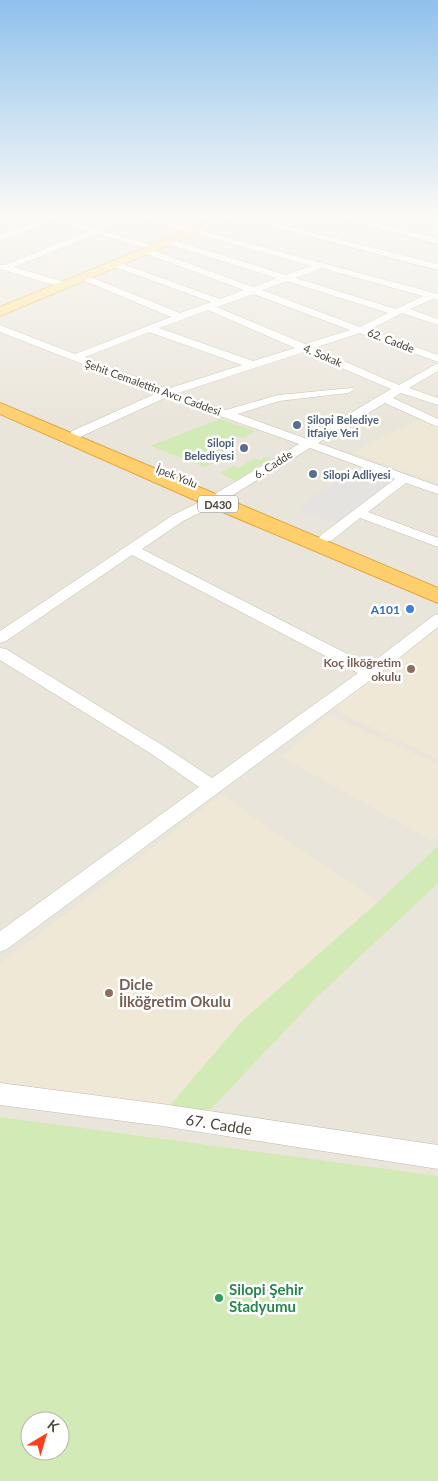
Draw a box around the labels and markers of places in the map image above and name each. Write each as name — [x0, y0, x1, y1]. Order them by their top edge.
place label: Silopi Belediye İtfaiye Yeri — [307, 413, 379, 439]
marker: Silopi Belediye İtfaiye Yeri — [291, 419, 303, 431]
place label: Silopi Belediyesi — [184, 436, 234, 462]
marker: Silopi Belediyesi — [238, 442, 250, 454]
marker: Silopi Adliyesi — [307, 468, 319, 480]
place label: Silopi Adliyesi — [323, 468, 391, 481]
place label: A101 — [370, 602, 400, 617]
marker: A101 — [404, 603, 416, 615]
place label: Koç İlköğretim okulu — [323, 655, 401, 684]
marker: Koç İlköğretim okulu — [405, 663, 417, 675]
place label: Dicle İlköğretim Okulu — [119, 975, 231, 1010]
marker: Dicle İlköğretim Okulu — [103, 987, 115, 999]
place label: Silopi Şehir Stadyumu — [229, 1280, 304, 1315]
marker: Silopi Şehir Stadyumu — [213, 1292, 225, 1304]

